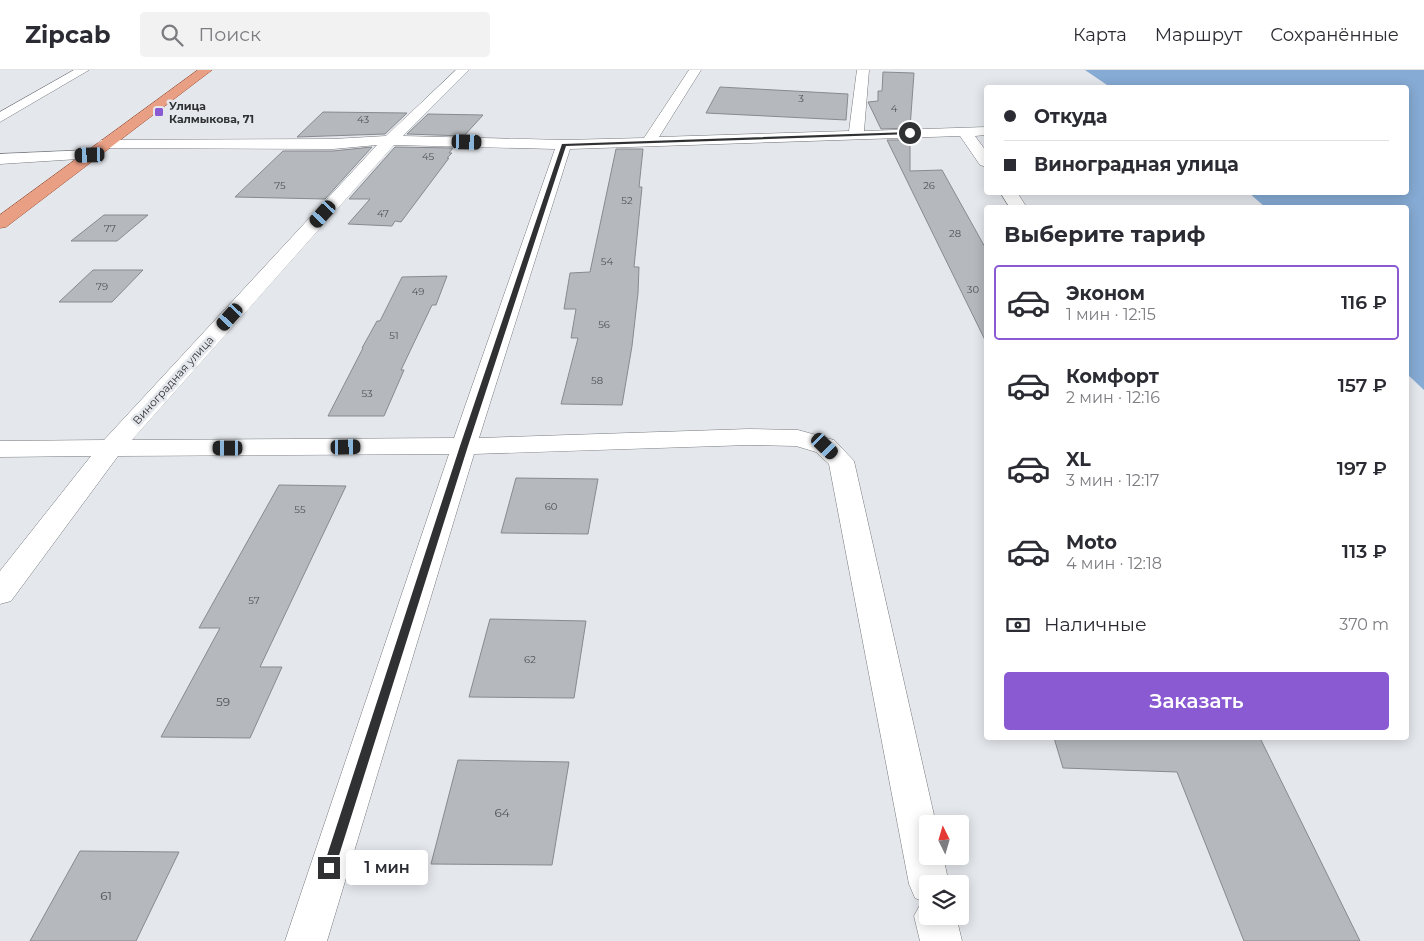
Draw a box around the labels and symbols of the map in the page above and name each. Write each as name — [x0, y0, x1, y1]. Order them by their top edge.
house number: 3 — [798, 92, 804, 105]
place label: Улица Калмыкова, 71 — [169, 99, 254, 126]
house number: 4 — [891, 102, 898, 115]
marker: Улица Калмыкова, 71 — [153, 106, 165, 118]
house number: 43 — [357, 113, 369, 126]
route start — [899, 122, 921, 144]
car — [451, 134, 482, 150]
car — [74, 147, 105, 163]
house number: 45 — [422, 150, 434, 163]
house number: 75 — [274, 179, 286, 192]
house number: 26 — [923, 179, 935, 192]
house number: 52 — [621, 194, 633, 207]
car — [307, 198, 338, 230]
house number: 47 — [377, 207, 389, 220]
house number: 77 — [104, 222, 116, 235]
house number: 28 — [949, 227, 961, 240]
house number: 54 — [601, 255, 614, 268]
house number: 79 — [96, 280, 108, 293]
house number: 30 — [967, 283, 980, 296]
house number: 49 — [412, 285, 424, 298]
car — [214, 301, 245, 333]
house number: 56 — [598, 318, 610, 331]
house number: 51 — [389, 329, 399, 342]
street label: Виноградная улица — [130, 333, 216, 427]
house number: 58 — [591, 374, 603, 387]
house number: 53 — [361, 387, 373, 400]
car — [808, 430, 841, 462]
car — [330, 439, 361, 455]
car — [213, 441, 243, 456]
house number: 60 — [545, 500, 558, 513]
house number: 55 — [294, 503, 306, 516]
house number: 57 — [248, 594, 260, 607]
house number: 62 — [524, 653, 536, 666]
house number: 59 — [216, 694, 230, 709]
house number: 64 — [494, 805, 510, 820]
north arrow — [919, 815, 969, 865]
callout: 1 мин — [346, 850, 429, 886]
route end — [318, 857, 340, 879]
house number: 61 — [100, 888, 112, 903]

